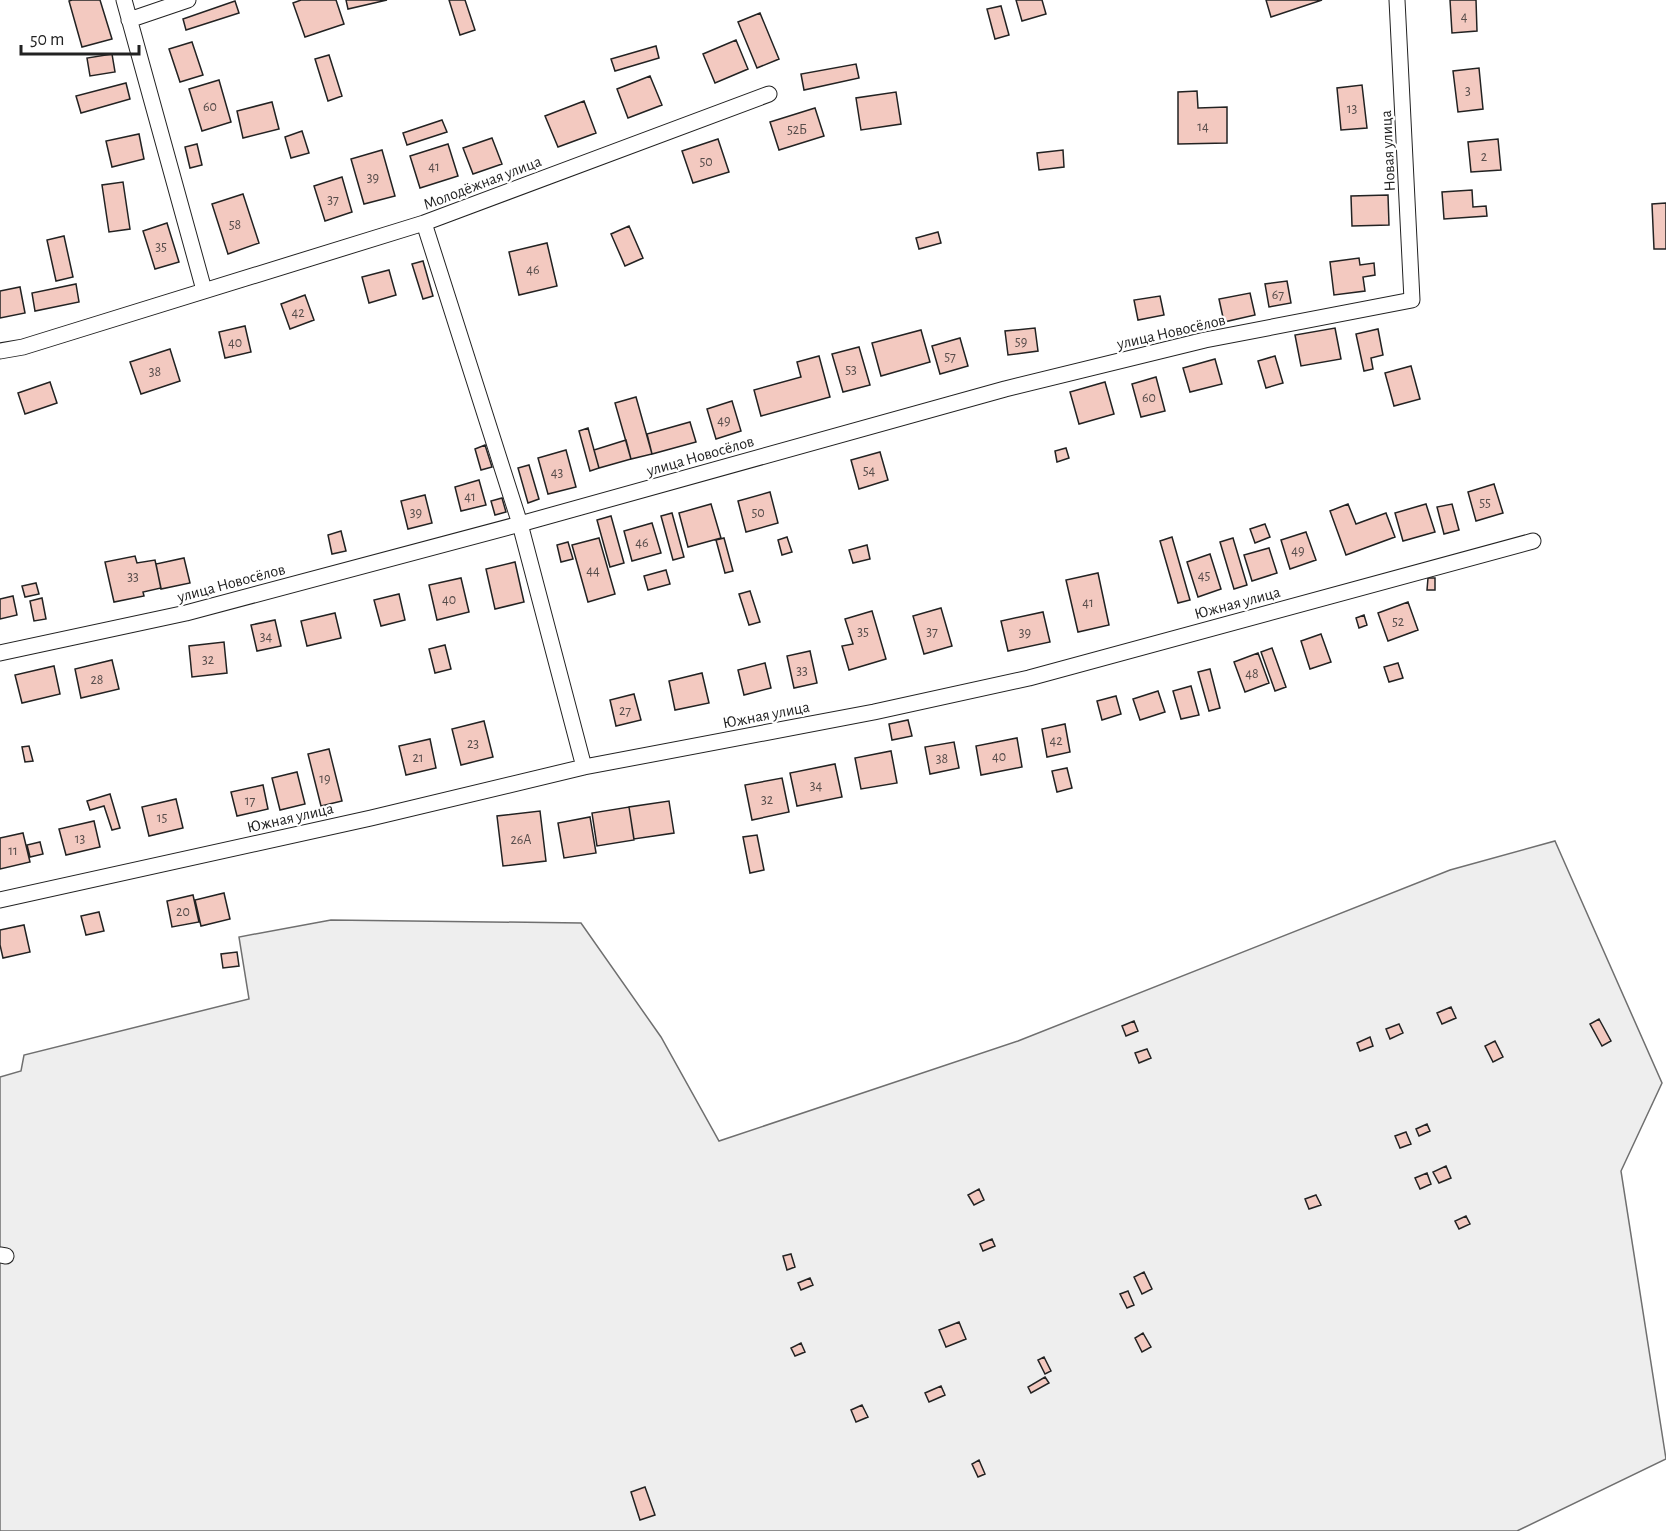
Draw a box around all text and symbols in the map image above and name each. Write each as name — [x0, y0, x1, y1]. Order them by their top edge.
house number: 4 — [1461, 10, 1468, 24]
scale bar — [21, 18, 140, 56]
text: 50 m — [30, 31, 64, 49]
house number: 3 — [1465, 84, 1471, 98]
house number: 60 — [203, 100, 217, 114]
house number: 13 — [1347, 102, 1358, 116]
street label: Новая улица — [1378, 110, 1399, 192]
house number: 14 — [1197, 120, 1209, 134]
house number: 52Б — [787, 123, 807, 137]
house number: 2 — [1481, 150, 1487, 164]
street label: Молодёжная улица — [421, 153, 544, 214]
house number: 50 — [699, 155, 713, 169]
house number: 41 — [428, 160, 440, 174]
house number: 39 — [367, 171, 379, 185]
house number: 37 — [327, 193, 339, 207]
house number: 58 — [229, 218, 241, 232]
house number: 35 — [155, 240, 167, 254]
house number: 46 — [526, 263, 540, 277]
house number: 67 — [1272, 288, 1284, 302]
house number: 42 — [291, 306, 305, 320]
street label: улица Новосёлов — [1114, 312, 1227, 353]
house number: 59 — [1015, 335, 1027, 349]
house number: 40 — [228, 336, 242, 350]
house number: 57 — [944, 350, 956, 364]
house number: 53 — [845, 363, 857, 377]
house number: 38 — [149, 365, 161, 379]
house number: 60 — [1142, 391, 1156, 405]
house number: 49 — [717, 414, 731, 428]
street label: улица Новосёлов — [644, 433, 756, 480]
house number: 54 — [863, 464, 876, 478]
house number: 43 — [551, 466, 563, 480]
house number: 41 — [464, 490, 476, 504]
house number: 55 — [1479, 496, 1491, 510]
house number: 39 — [410, 506, 422, 520]
house number: 50 — [751, 506, 765, 520]
house number: 46 — [635, 536, 649, 550]
house number: 49 — [1291, 544, 1305, 558]
street label: улица Новосёлов — [175, 561, 287, 606]
house number: 44 — [586, 564, 600, 578]
house number: 45 — [1198, 569, 1210, 583]
house number: 33 — [127, 570, 139, 584]
street label: Южная улица — [1193, 584, 1282, 623]
house number: 40 — [442, 593, 456, 607]
house number: 41 — [1082, 596, 1094, 610]
house number: 52 — [1392, 615, 1404, 629]
house number: 35 — [857, 625, 869, 639]
house number: 37 — [926, 625, 938, 639]
house number: 39 — [1019, 626, 1031, 640]
house number: 34 — [260, 630, 273, 644]
house number: 32 — [202, 653, 214, 667]
house number: 33 — [796, 664, 808, 678]
house number: 48 — [1245, 667, 1259, 681]
house number: 28 — [90, 673, 104, 687]
street label: Южная улица — [721, 699, 811, 732]
house number: 27 — [619, 704, 631, 718]
house number: 42 — [1049, 734, 1063, 748]
house number: 23 — [467, 737, 479, 751]
house number: 40 — [992, 750, 1006, 764]
house number: 21 — [412, 751, 424, 765]
house number: 38 — [936, 752, 948, 766]
house number: 19 — [319, 772, 331, 786]
house number: 34 — [810, 779, 823, 793]
house number: 32 — [761, 793, 773, 807]
house number: 17 — [245, 794, 255, 808]
street label: Южная улица — [245, 800, 335, 837]
house number: 15 — [157, 811, 167, 825]
house number: 13 — [75, 832, 86, 846]
house number: 26А — [510, 833, 532, 847]
house number: 11 — [8, 844, 18, 858]
house number: 20 — [176, 905, 190, 919]

